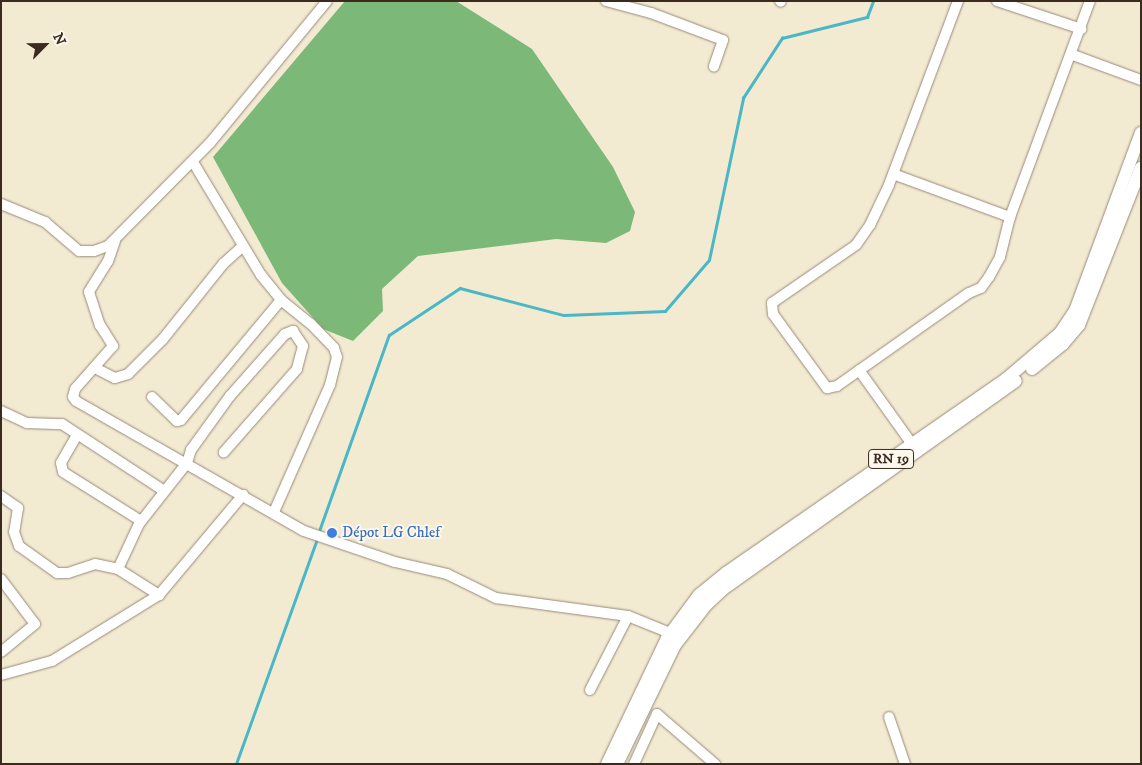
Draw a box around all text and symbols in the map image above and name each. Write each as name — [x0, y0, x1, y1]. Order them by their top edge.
north arrow — [20, 20, 70, 70]
text: N — [48, 30, 69, 48]
road number: RN 19 — [867, 448, 915, 470]
place label: Dépot LG Chlef — [342, 524, 440, 542]
marker: Dépot LG Chlef — [326, 527, 338, 539]

